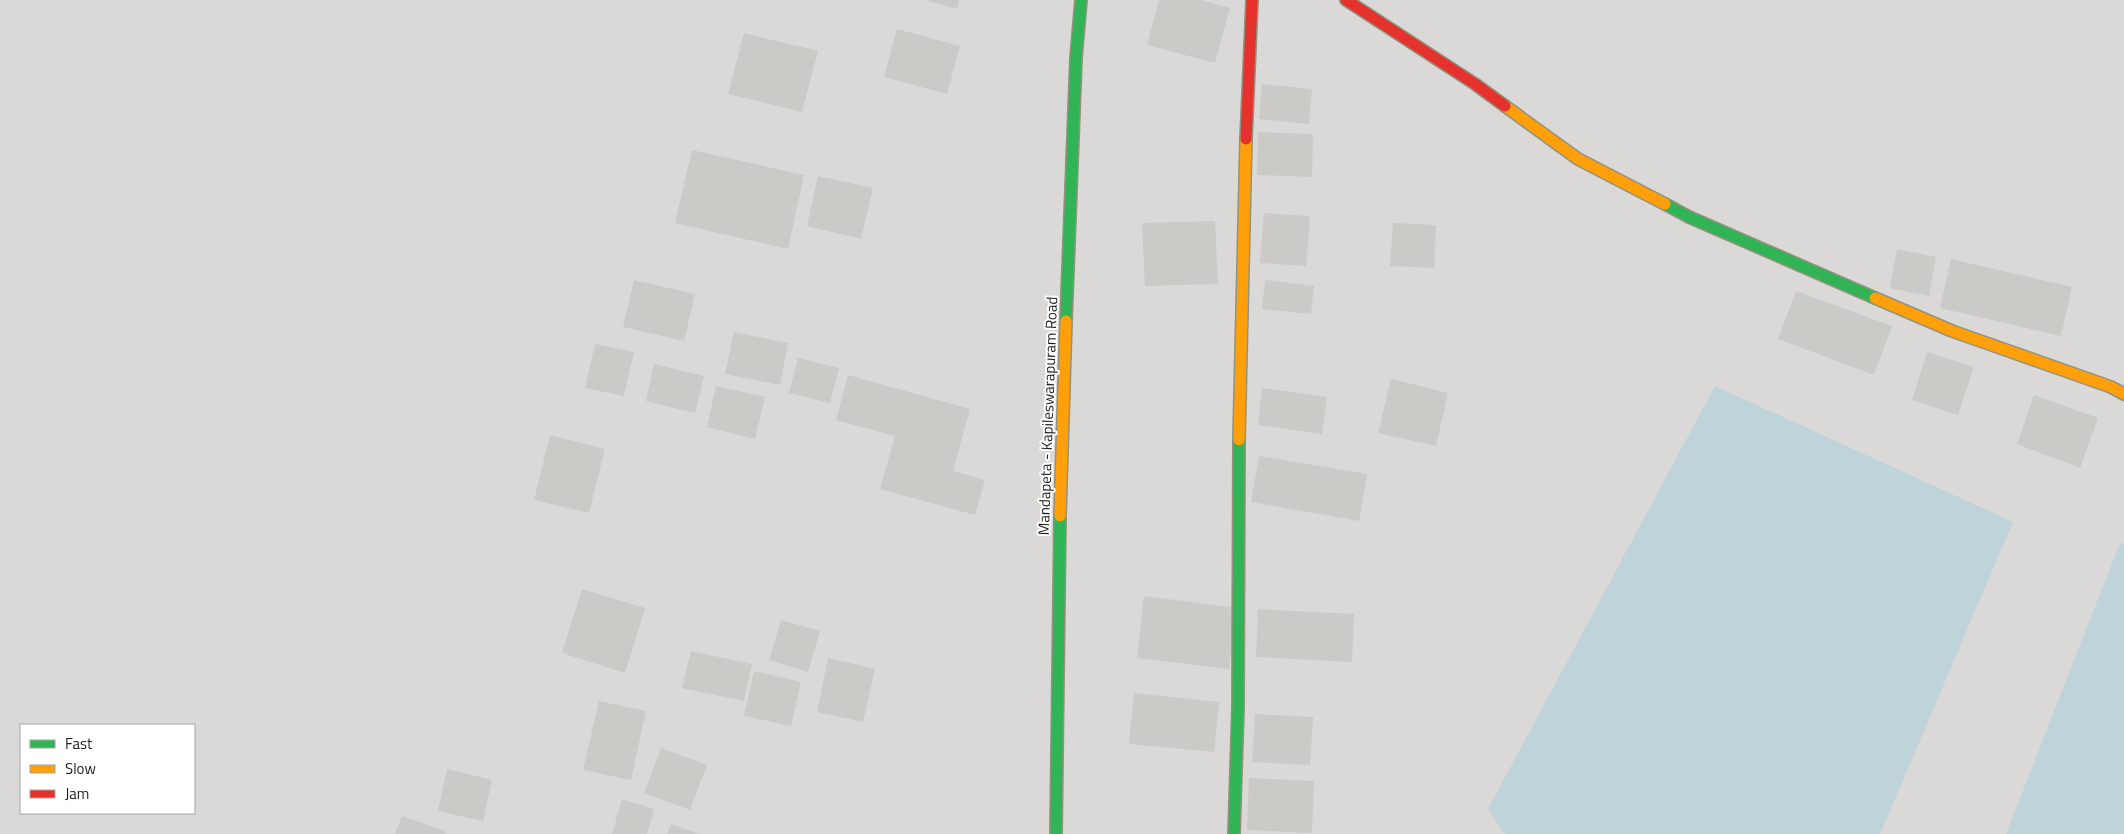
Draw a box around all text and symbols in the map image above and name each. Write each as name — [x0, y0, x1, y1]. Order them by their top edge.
street label: Mandapeta - Kapileswarapuram Road — [1032, 296, 1063, 536]
legend — [20, 724, 195, 814]
text: Fast — [65, 732, 93, 755]
text: Slow — [65, 757, 96, 780]
text: Jam — [65, 782, 89, 805]

